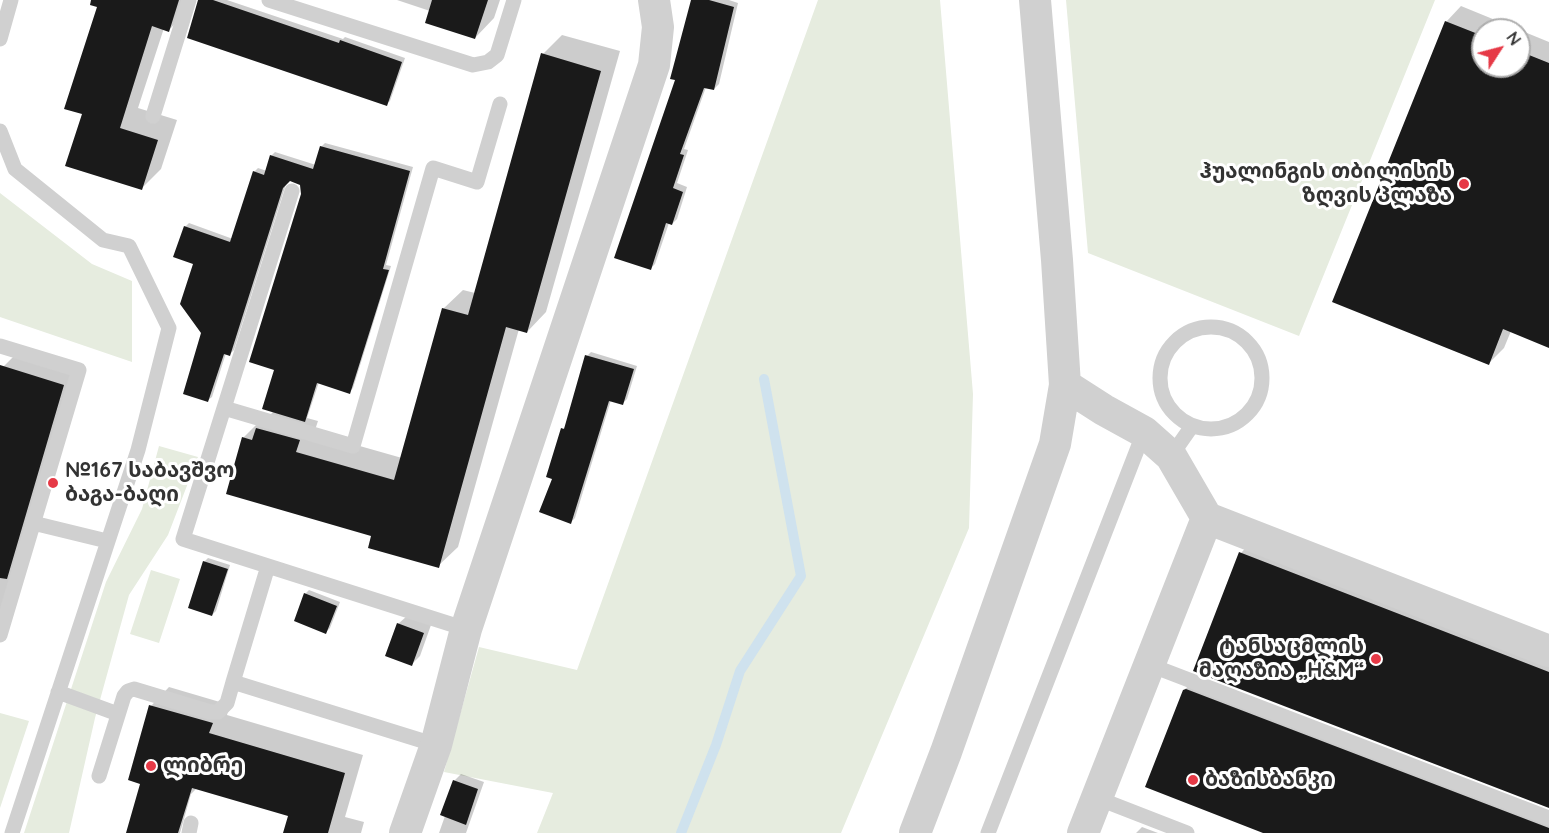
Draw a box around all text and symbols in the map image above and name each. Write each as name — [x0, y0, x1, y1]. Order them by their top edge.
north arrow — [1471, 18, 1531, 78]
text: N — [1502, 28, 1525, 49]
place label: ჰუალინგის თბილისის ზღვის პლაზა — [1200, 159, 1452, 209]
marker: ჰუალინგის თბილისის ზღვის პლაზა — [1457, 177, 1471, 191]
place label: №167 საბავშვო ბაგა-ბაღი — [65, 458, 234, 508]
marker: №167 საბავშვო ბაგა-ბაღი — [46, 476, 60, 490]
place label: ტანსაცმლის მაღაზია „H&M“ — [1199, 634, 1364, 684]
marker: ტანსაცმლის მაღაზია „H&M“ — [1369, 652, 1383, 666]
place label: ლიბრე — [163, 753, 243, 779]
marker: ლიბრე — [144, 759, 158, 773]
place label: ბაზისბანკი — [1205, 767, 1333, 793]
marker: ბაზისბანკი — [1186, 773, 1200, 787]

